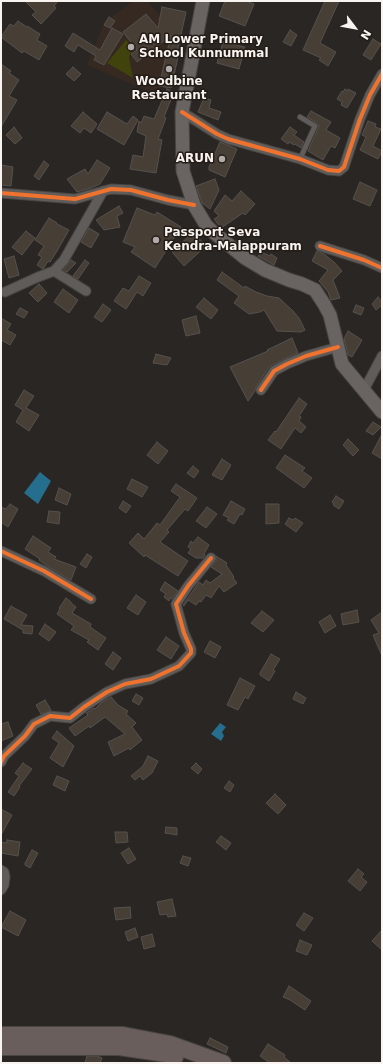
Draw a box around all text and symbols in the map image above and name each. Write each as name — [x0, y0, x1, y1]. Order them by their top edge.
north arrow — [335, 8, 375, 48]
text: N — [358, 27, 374, 42]
place label: AM Lower Primary School Kunnummal — [139, 33, 269, 61]
marker: AM Lower Primary School Kunnummal — [126, 42, 136, 52]
marker: Woodbine Restaurant — [164, 64, 174, 74]
place label: Woodbine Restaurant — [131, 75, 207, 103]
place label: ARUN — [176, 152, 214, 166]
marker: ARUN — [217, 154, 227, 164]
place label: Passport Seva Kendra-Malappuram — [164, 226, 302, 254]
marker: Passport Seva Kendra-Malappuram — [151, 235, 161, 245]

